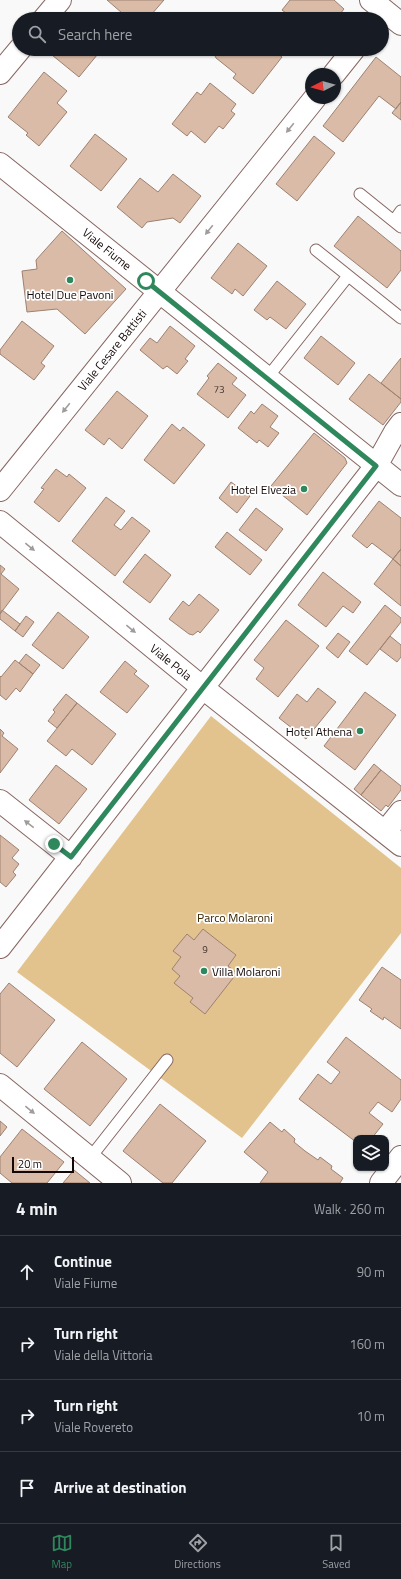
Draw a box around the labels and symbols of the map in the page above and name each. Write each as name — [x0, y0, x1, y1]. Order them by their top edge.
north arrow — [305, 68, 341, 104]
one-way arrow — [286, 123, 295, 134]
street label: Viale Fiume — [78, 223, 136, 275]
one-way arrow — [204, 224, 213, 235]
route start — [137, 272, 155, 290]
marker: Hotel Due Pavoni — [65, 275, 75, 285]
place label: Hotel Due Pavoni — [27, 285, 113, 304]
street label: Viale Cesare Battisti — [73, 305, 151, 395]
house number: 73 — [213, 382, 225, 397]
one-way arrow — [62, 402, 70, 413]
place label: Hotel Elvezia — [231, 480, 296, 499]
marker: Hotel Elvezia — [299, 484, 309, 494]
one-way arrow — [25, 542, 36, 551]
one-way arrow — [125, 625, 136, 634]
street label: Viale Pola — [146, 639, 196, 685]
place label: Hotel Athena — [286, 722, 352, 741]
marker: Hotel Athena — [355, 726, 365, 736]
one-way arrow — [23, 820, 34, 829]
route end — [45, 835, 63, 853]
park label: Parco Molaroni — [197, 908, 273, 927]
house number: 9 — [202, 942, 208, 957]
place label: Villa Molaroni — [212, 962, 280, 981]
marker: Villa Molaroni — [199, 966, 209, 976]
one-way arrow — [25, 1105, 36, 1114]
scale bar — [12, 1155, 74, 1174]

